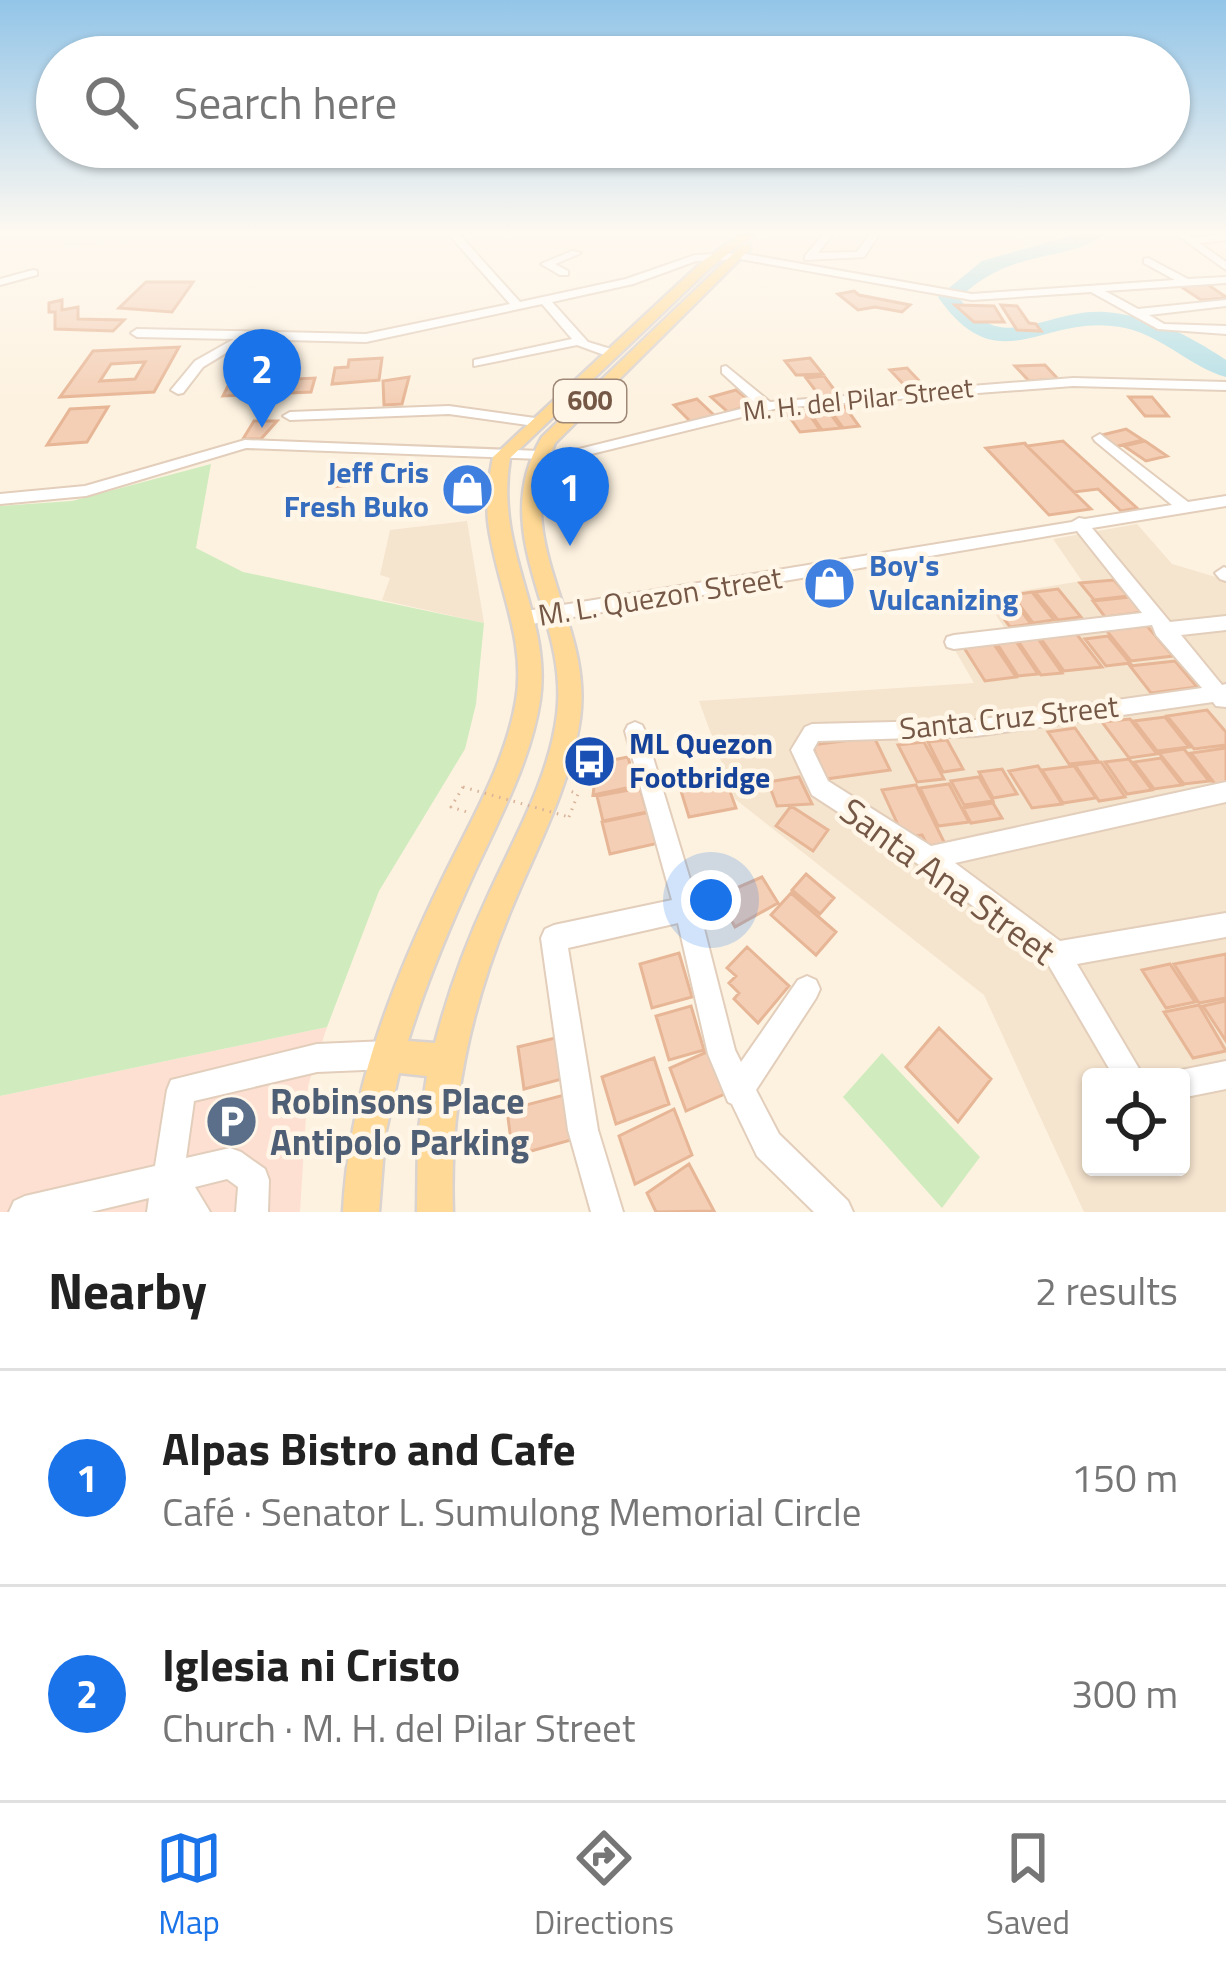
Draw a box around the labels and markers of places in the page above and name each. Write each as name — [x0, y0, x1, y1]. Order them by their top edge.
pin: 2 — [223, 329, 301, 428]
pin: 1 — [531, 447, 609, 546]
place label: Jeff Cris Fresh Buko — [284, 449, 429, 529]
shop icon: Jeff Cris Fresh Buko — [440, 462, 496, 518]
place label: Boy's Vulcanizing — [869, 542, 1018, 622]
shop icon: Boy's Vulcanizing — [802, 555, 858, 611]
place label: ML Quezon Footbridge — [629, 720, 773, 800]
bus stop icon: ML Quezon Footbridge — [562, 733, 618, 789]
place label: Robinsons Place Antipolo Parking — [270, 1073, 529, 1169]
parking icon: Robinsons Place Antipolo Parking — [203, 1094, 259, 1150]

